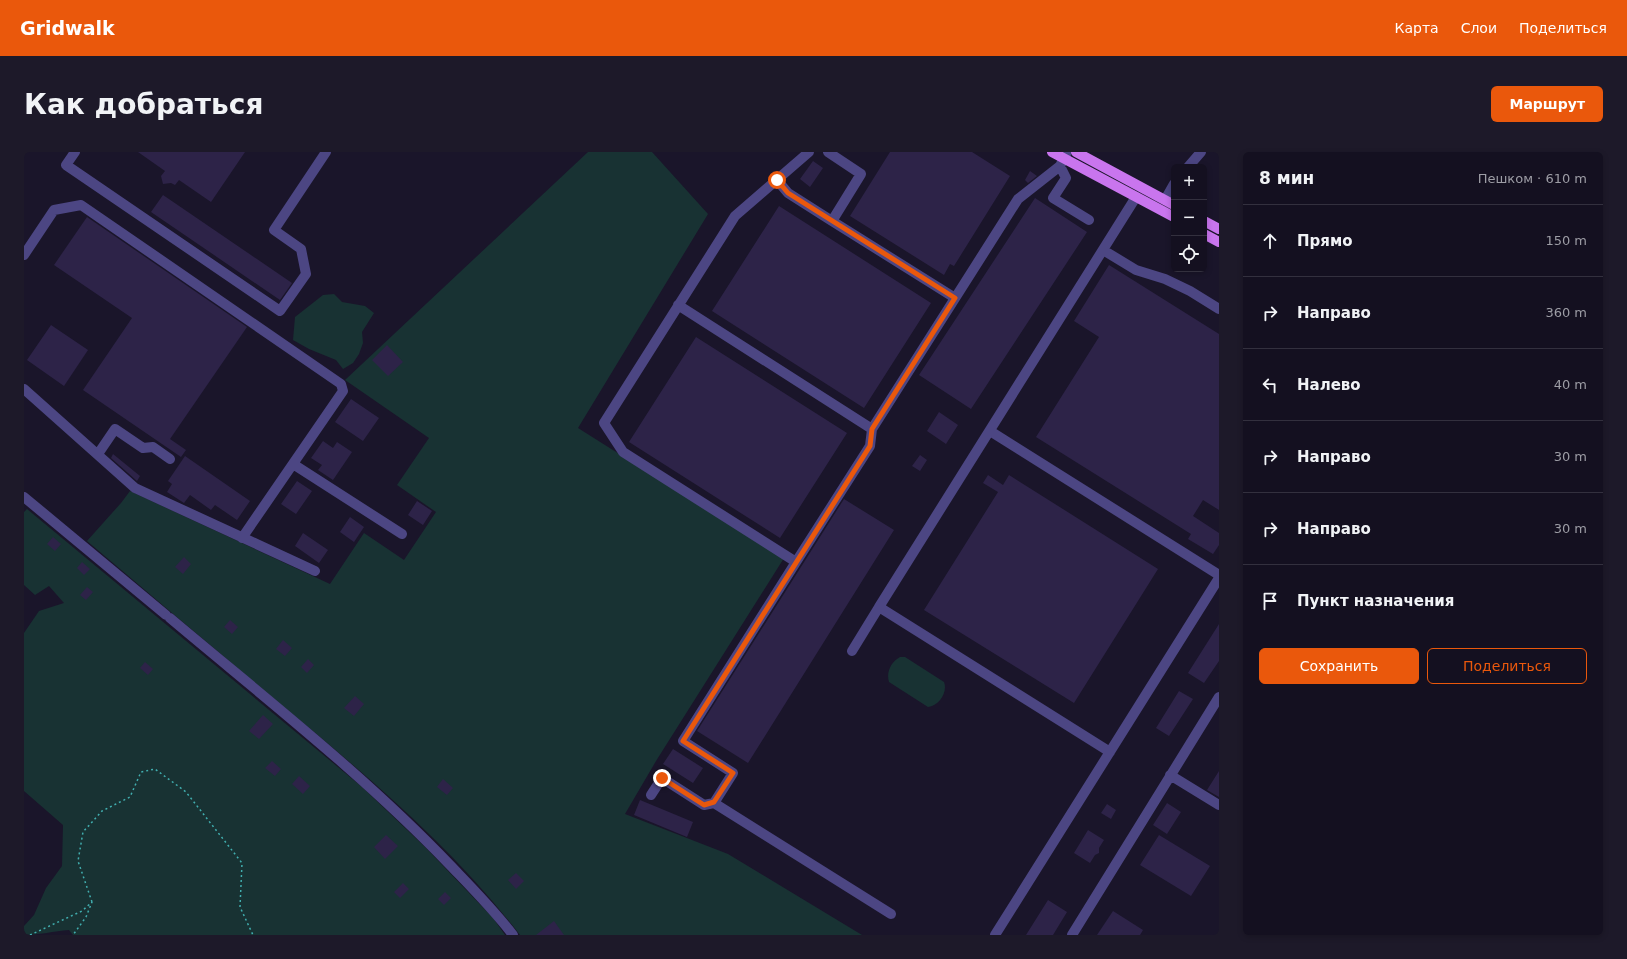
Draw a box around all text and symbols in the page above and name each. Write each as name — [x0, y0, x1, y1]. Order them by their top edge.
text: Gridwalk — [20, 17, 115, 39]
text: Карта — [1395, 20, 1439, 36]
text: Слои — [1461, 20, 1497, 36]
text: Поделиться — [1519, 20, 1607, 36]
button: Маршрут — [1491, 86, 1603, 122]
text: Как добраться — [24, 88, 263, 121]
map controls — [1171, 164, 1207, 272]
button: + — [1171, 164, 1207, 200]
text: 8 мин — [1259, 168, 1314, 188]
route start — [768, 171, 786, 189]
text: Пешком · 610 m — [1478, 171, 1587, 186]
button: − — [1171, 200, 1207, 236]
icon: ahead — [1259, 230, 1281, 252]
text: Прямо — [1297, 232, 1353, 250]
text: 150 m — [1545, 233, 1587, 248]
button: locate — [1171, 236, 1207, 272]
icon: right — [1259, 302, 1281, 324]
text: Направо — [1297, 304, 1371, 322]
text: 360 m — [1545, 305, 1587, 320]
icon: left — [1259, 374, 1281, 396]
text: Налево — [1297, 376, 1361, 394]
text: 40 m — [1554, 377, 1587, 392]
icon: right — [1259, 446, 1281, 468]
text: Направо — [1297, 448, 1371, 466]
text: 30 m — [1554, 449, 1587, 464]
icon: right — [1259, 518, 1281, 540]
text: Направо — [1297, 520, 1371, 538]
text: 30 m — [1554, 521, 1587, 536]
icon: arrive — [1259, 590, 1281, 612]
text: Пункт назначения — [1297, 592, 1454, 610]
button: Сохранить — [1259, 648, 1419, 684]
button: Поделиться — [1427, 648, 1587, 684]
route end — [653, 769, 671, 787]

